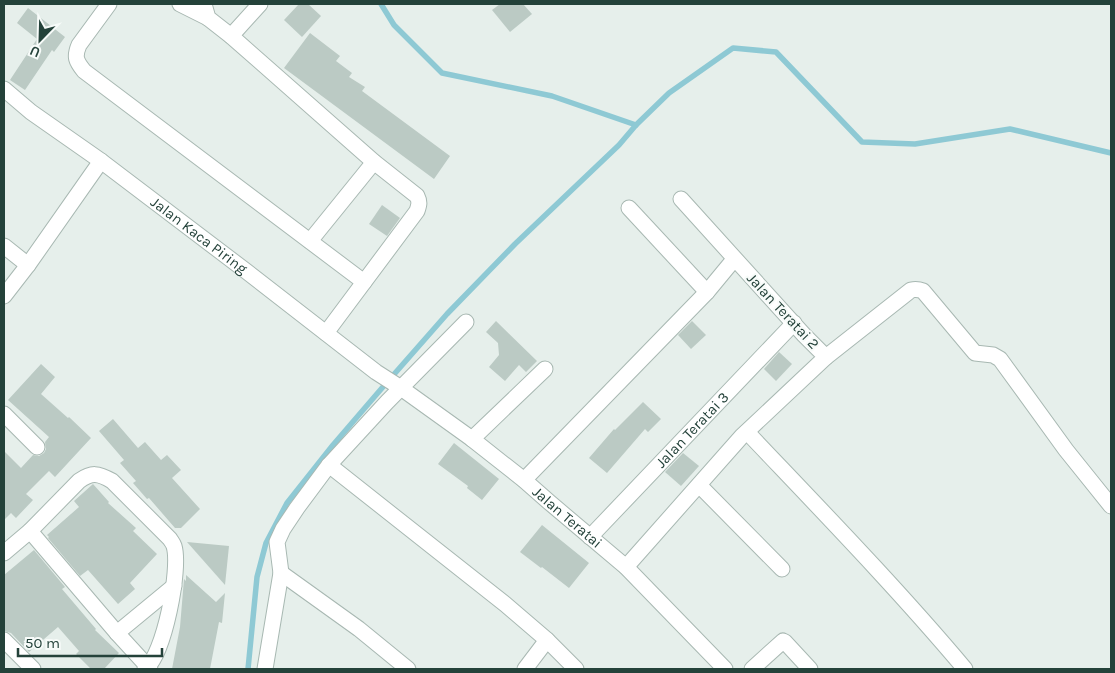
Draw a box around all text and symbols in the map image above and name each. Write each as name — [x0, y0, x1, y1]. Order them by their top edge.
north arrow — [15, 15, 65, 65]
text: U — [27, 42, 43, 61]
street label: Jalan Kaca Piring — [147, 193, 251, 278]
street label: Jalan Teratai 2 — [743, 269, 823, 353]
street label: Jalan Teratai 3 — [652, 388, 732, 472]
street label: Jalan Teratai — [529, 483, 606, 552]
scale bar — [18, 626, 161, 658]
text: 50 m — [25, 634, 60, 652]

